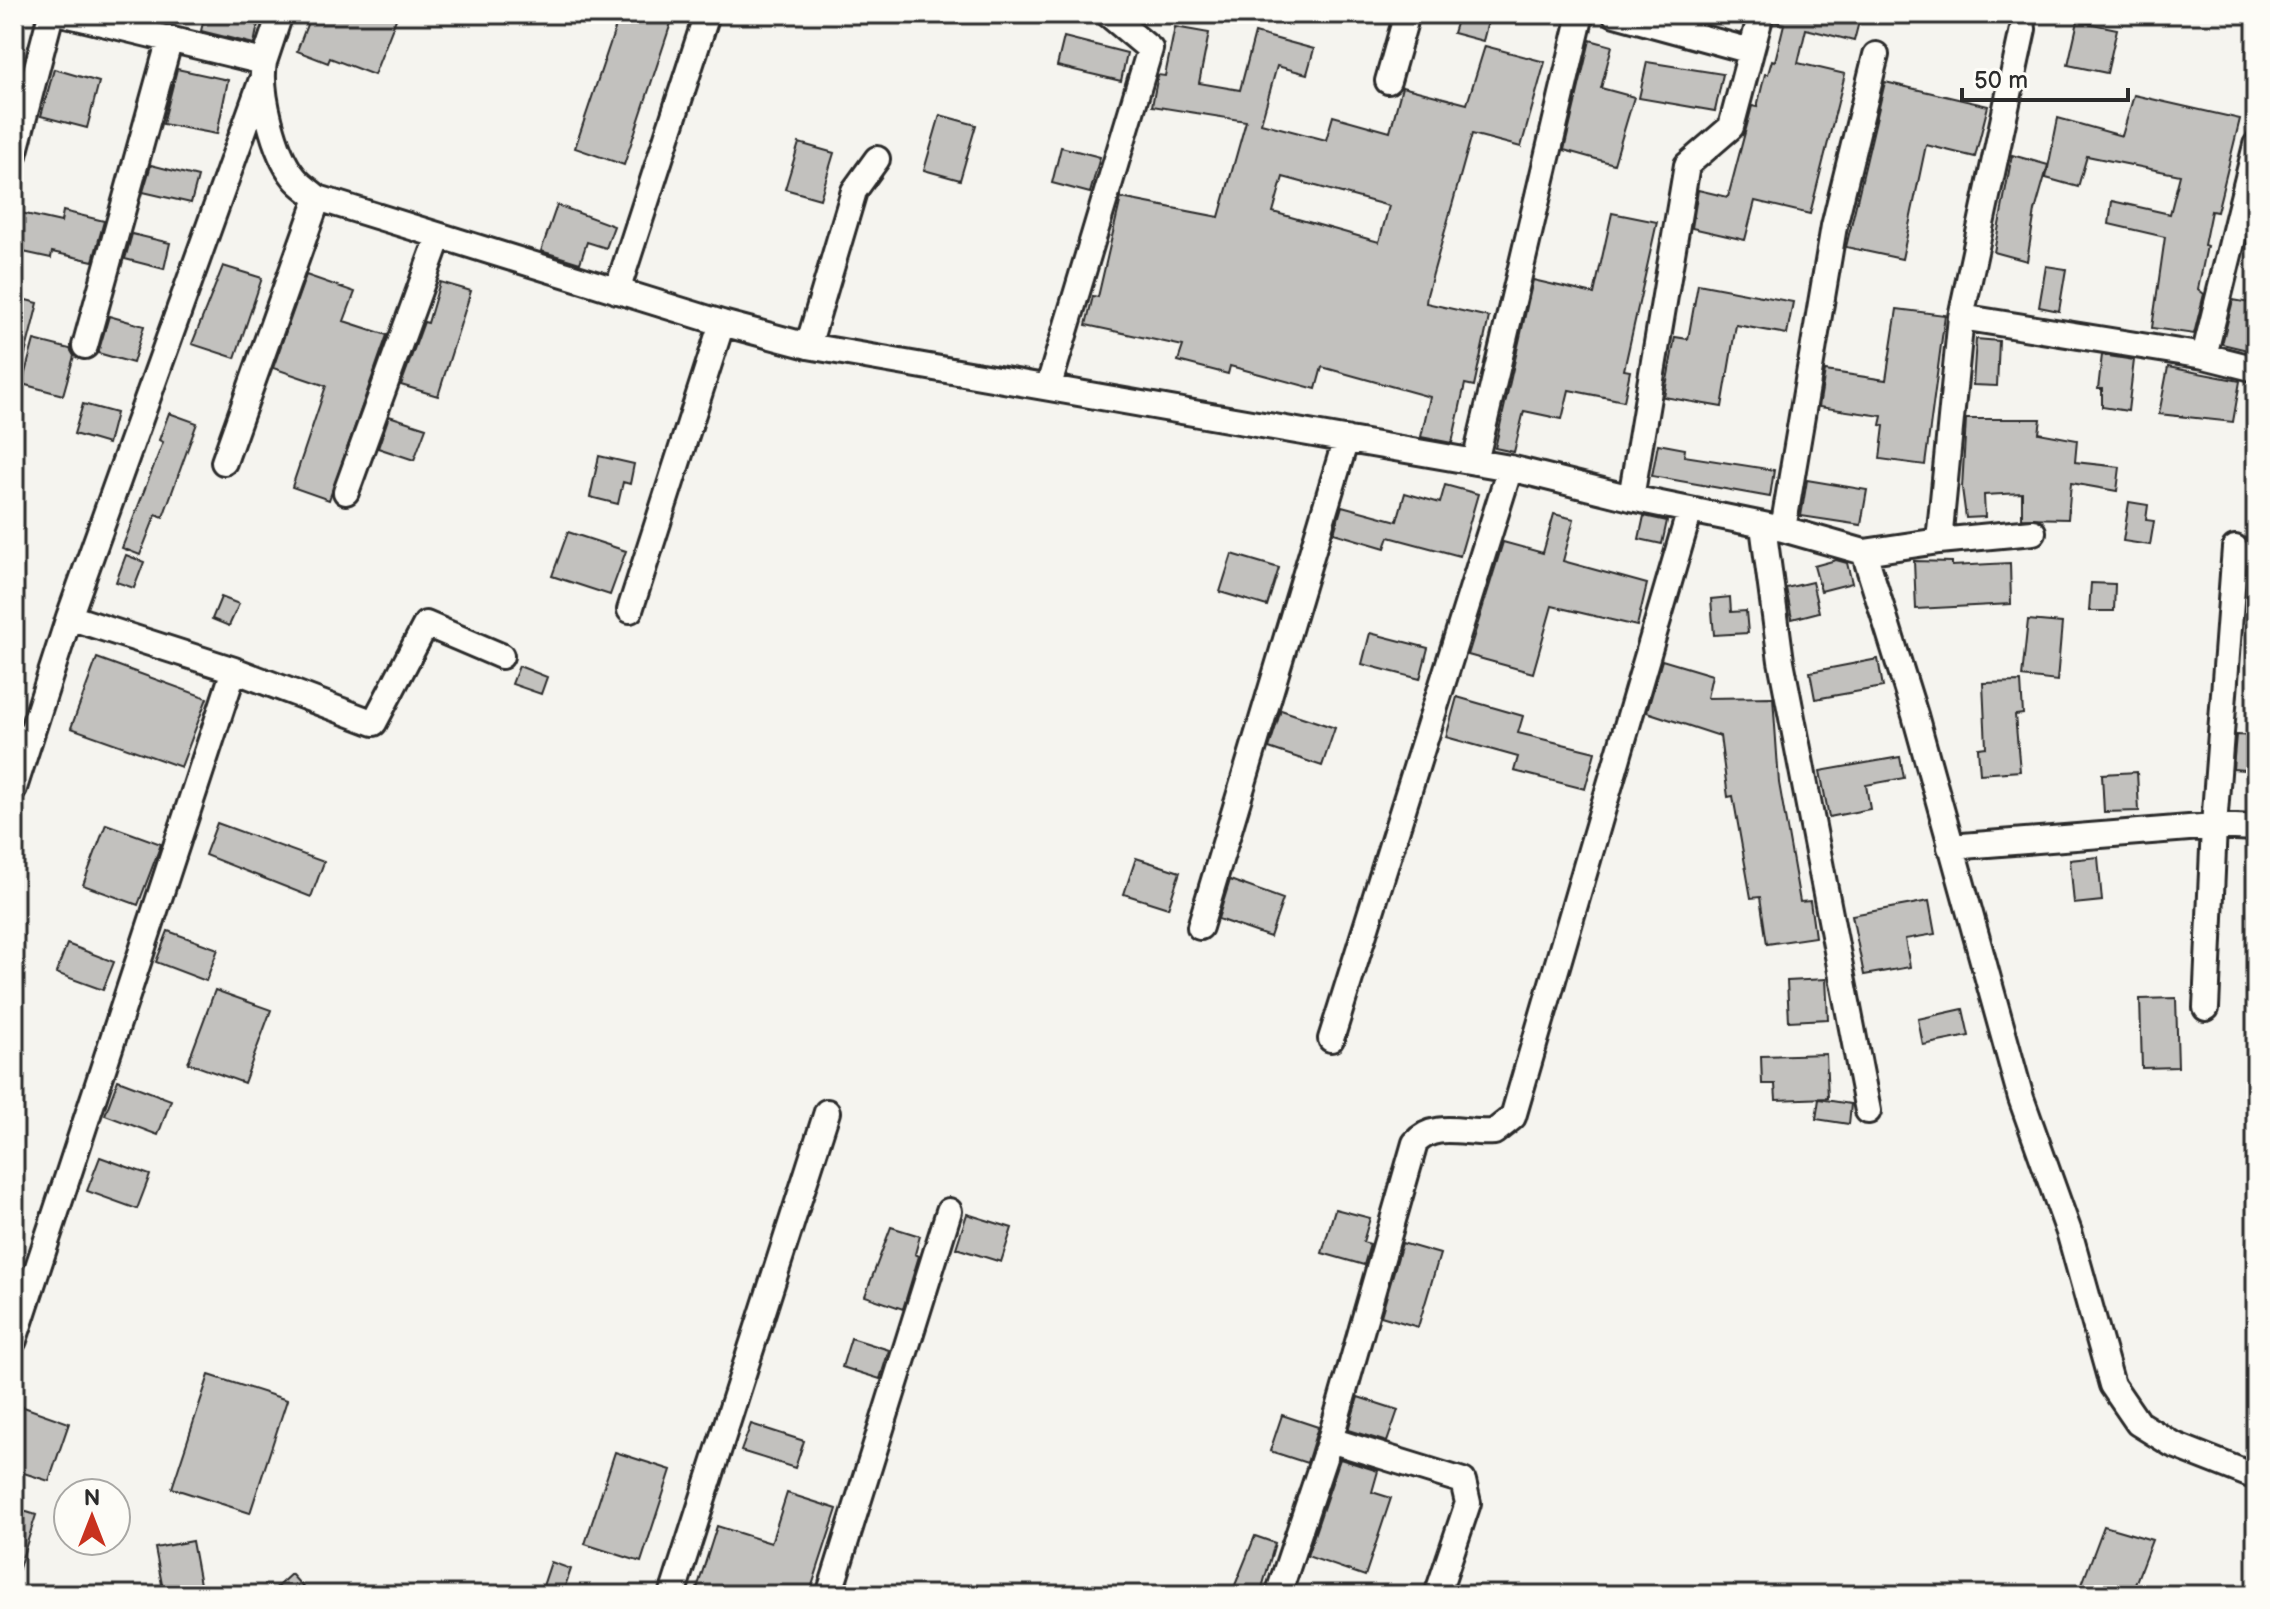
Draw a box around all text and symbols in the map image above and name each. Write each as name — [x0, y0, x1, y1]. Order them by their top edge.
scale bar — [1962, 52, 2128, 102]
text: 50 m — [1974, 66, 2028, 95]
north arrow — [52, 1477, 132, 1557]
text: N — [84, 1485, 100, 1512]

